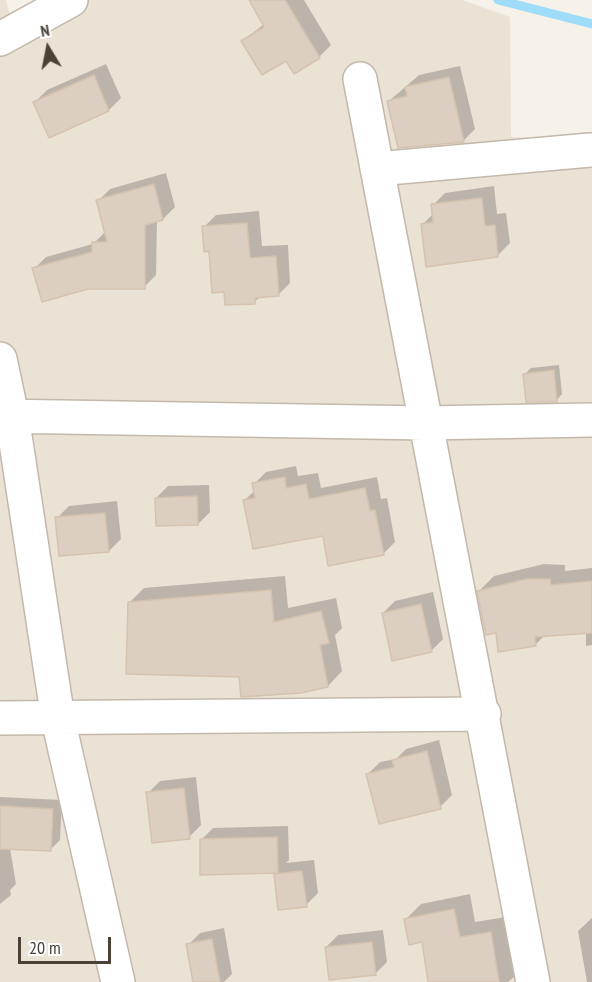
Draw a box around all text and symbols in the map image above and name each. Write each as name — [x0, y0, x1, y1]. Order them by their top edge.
north arrow — [18, 18, 78, 78]
text: N — [39, 20, 51, 41]
scale bar — [21, 925, 114, 963]
text: 20 m — [29, 936, 61, 959]

